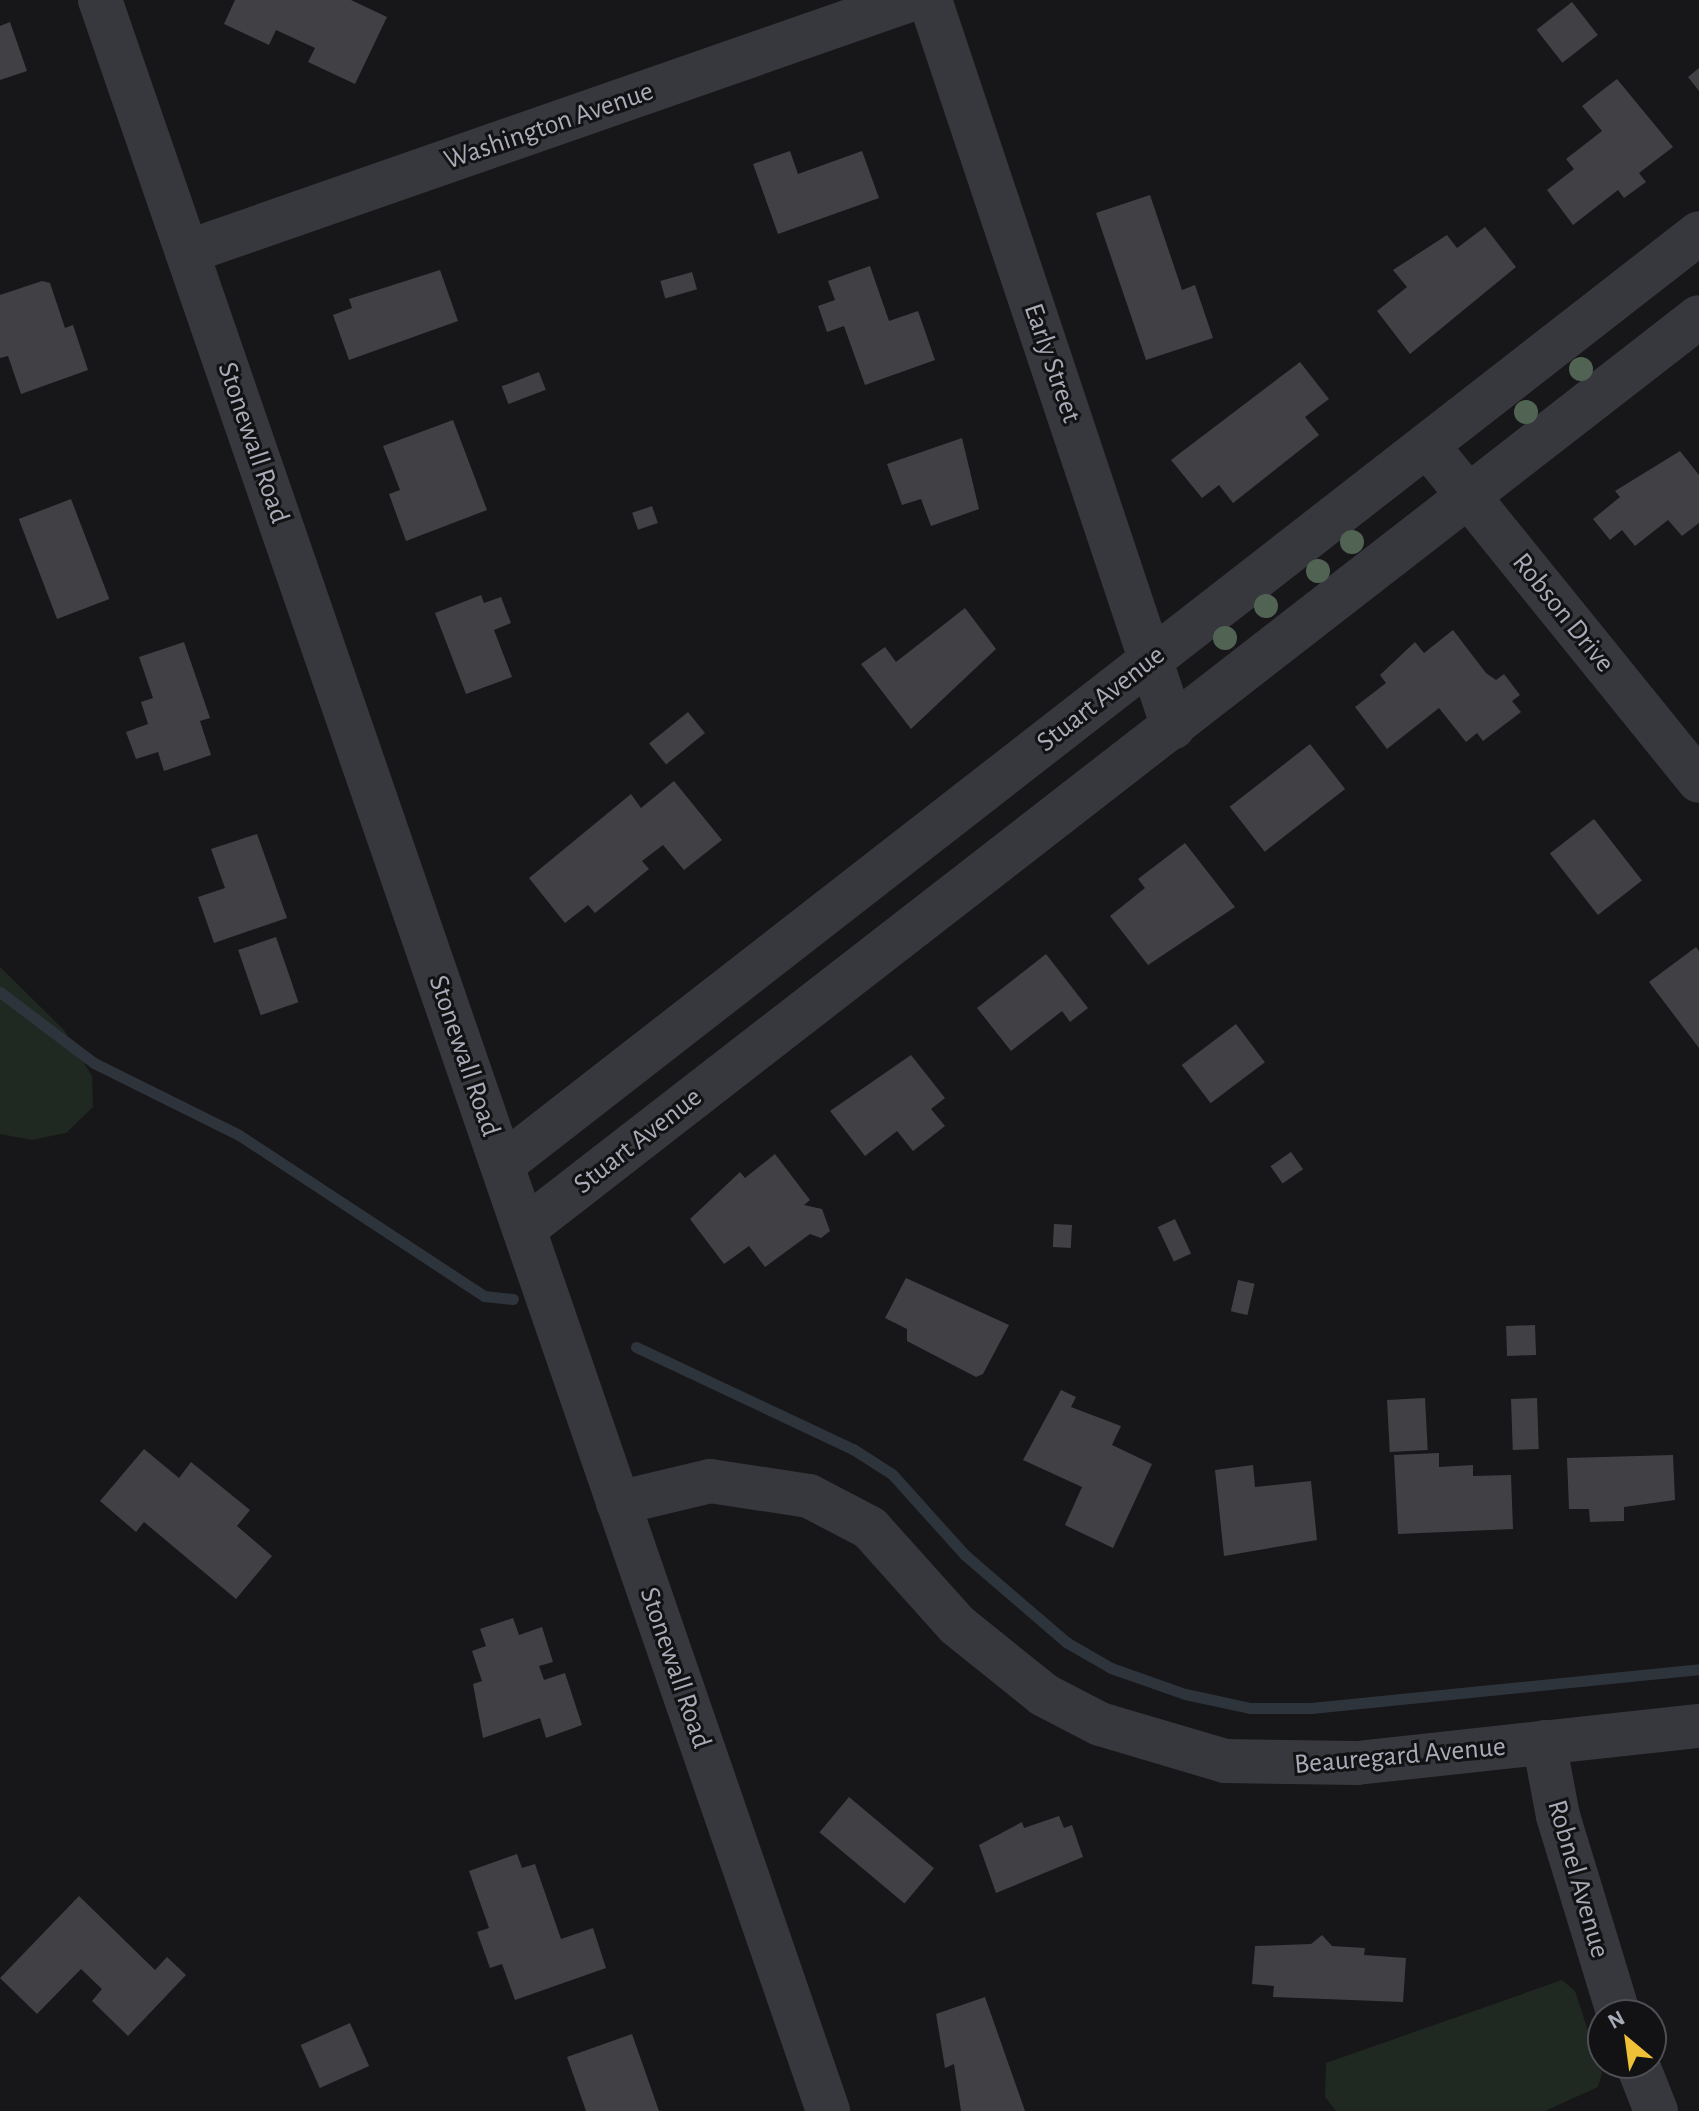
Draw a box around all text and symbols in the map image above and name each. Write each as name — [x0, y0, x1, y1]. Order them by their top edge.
street label: Washington Avenue — [440, 74, 658, 178]
street label: Early Street — [1016, 299, 1088, 427]
street label: Stonewall Road — [210, 358, 296, 528]
street label: Robson Drive — [1505, 547, 1621, 679]
street label: Stuart Avenue — [1030, 639, 1172, 759]
street label: Stonewall Road — [421, 971, 507, 1141]
street label: Stuart Avenue — [567, 1081, 709, 1201]
street label: Stonewall Road — [632, 1583, 718, 1753]
street label: Beauregard Avenue — [1293, 1730, 1507, 1782]
street label: Robnel Avenue — [1539, 1796, 1617, 1962]
north arrow — [1587, 1999, 1667, 2079]
text: N — [1604, 2006, 1628, 2033]

